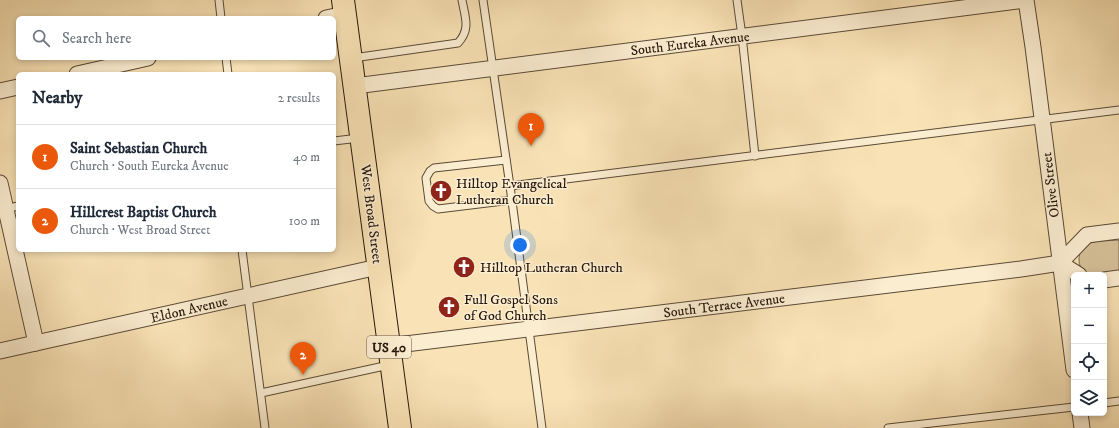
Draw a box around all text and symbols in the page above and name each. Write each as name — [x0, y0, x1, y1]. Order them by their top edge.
search box — [16, 16, 336, 60]
icon: search — [30, 27, 52, 49]
street label: South Eureka Avenue — [630, 28, 751, 60]
text: Search here — [62, 29, 131, 48]
text: Nearby — [32, 87, 82, 109]
text: 2 results — [278, 90, 320, 106]
pin: 1 — [518, 113, 544, 146]
text: Saint Sebastian Church — [70, 139, 207, 158]
text: 1 — [43, 149, 47, 165]
text: 40 m — [293, 149, 320, 165]
street label: Olive Street — [1038, 151, 1064, 219]
text: Church · South Eureka Avenue — [70, 158, 229, 174]
street label: West Broad Street — [356, 162, 386, 265]
place label: Hilltop Evangelical Lutheran Church — [456, 175, 568, 209]
church icon: Hilltop Evangelical Lutheran Church — [428, 178, 454, 204]
text: Hillcrest Baptist Church — [70, 203, 217, 222]
text: 2 — [42, 213, 48, 229]
text: 100 m — [289, 213, 320, 229]
text: Church · West Broad Street — [70, 222, 210, 238]
your location — [510, 235, 530, 255]
church icon: Hilltop Lutheran Church — [451, 254, 477, 280]
place label: Hilltop Lutheran Church — [480, 259, 623, 277]
map controls — [1071, 272, 1107, 416]
button: + — [1071, 272, 1107, 308]
street label: South Terrace Avenue — [662, 290, 786, 322]
place label: Full Gospel Sons of God Church — [464, 291, 558, 325]
street label: Eldon Avenue — [149, 292, 230, 328]
church icon: Full Gospel Sons of God Church — [436, 294, 462, 320]
button: − — [1071, 308, 1107, 344]
road number: US 40 — [367, 336, 411, 358]
pin: 2 — [290, 342, 316, 375]
button: locate — [1071, 344, 1107, 380]
button: layers — [1071, 380, 1107, 416]

